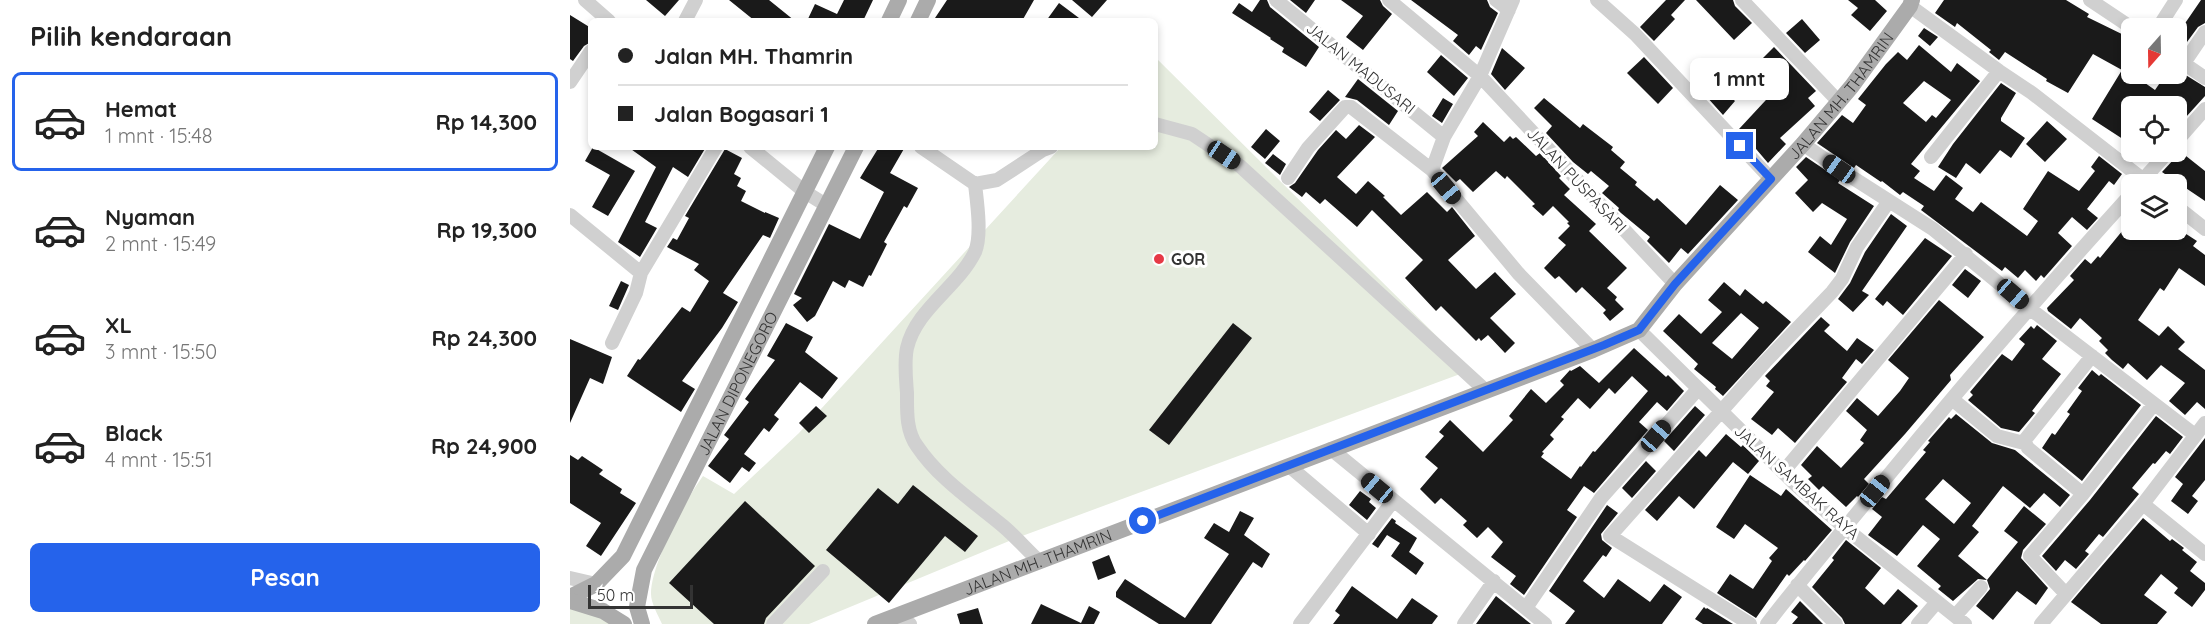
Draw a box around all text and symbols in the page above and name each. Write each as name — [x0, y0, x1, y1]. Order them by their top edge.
street label: JALAN MADUSARI — [1302, 18, 1420, 118]
north arrow — [2121, 18, 2187, 84]
map controls — [2121, 18, 2187, 240]
text: Pilih kendaraan — [30, 19, 232, 53]
street label: JALAN MH. THAMRIN — [1784, 28, 1898, 164]
text: Jalan MH. Thamrin — [654, 42, 853, 70]
callout: 1 mnt — [1690, 59, 1790, 101]
text: 1 mnt — [1714, 66, 1765, 91]
icon: car — [33, 95, 87, 149]
text: Hemat — [105, 95, 177, 123]
button: locate — [2121, 96, 2187, 162]
text: Jalan Bogasari 1 — [654, 100, 829, 128]
text: Rp 14,300 — [436, 108, 537, 136]
text: 1 mnt · 15:48 — [105, 123, 213, 148]
street label: JALAN PUSPASARI — [1523, 123, 1631, 237]
route end — [1726, 132, 1753, 159]
car — [1204, 137, 1244, 173]
car — [1819, 151, 1859, 187]
car — [1428, 168, 1464, 208]
button: layers — [2121, 174, 2187, 240]
icon: car — [33, 203, 87, 257]
text: Nyaman — [105, 203, 195, 231]
text: Rp 19,300 — [436, 216, 537, 244]
text: 2 mnt · 15:49 — [105, 231, 216, 256]
place label: GOR — [1171, 249, 1205, 269]
marker: GOR — [1152, 252, 1166, 266]
car — [1994, 275, 2032, 313]
street label: JALAN DIPONEGORO — [693, 308, 782, 459]
icon: car — [33, 311, 87, 365]
text: XL — [105, 311, 132, 339]
text: Rp 24,300 — [432, 324, 537, 352]
text: 3 mnt · 15:50 — [105, 339, 217, 364]
car — [1637, 417, 1675, 455]
icon: car — [33, 419, 87, 473]
text: Black — [105, 419, 163, 447]
street label: JALAN SAMBAK RAYA — [1730, 420, 1864, 544]
text: Rp 24,900 — [431, 432, 537, 460]
text: 4 mnt · 15:51 — [105, 447, 213, 472]
car — [1357, 470, 1397, 506]
car — [1857, 471, 1893, 511]
route start — [1129, 507, 1156, 534]
street label: JALAN MH. THAMRIN — [960, 525, 1115, 599]
button: Pesan — [30, 543, 540, 612]
scale bar — [588, 582, 693, 610]
text: 50 m — [597, 585, 634, 605]

